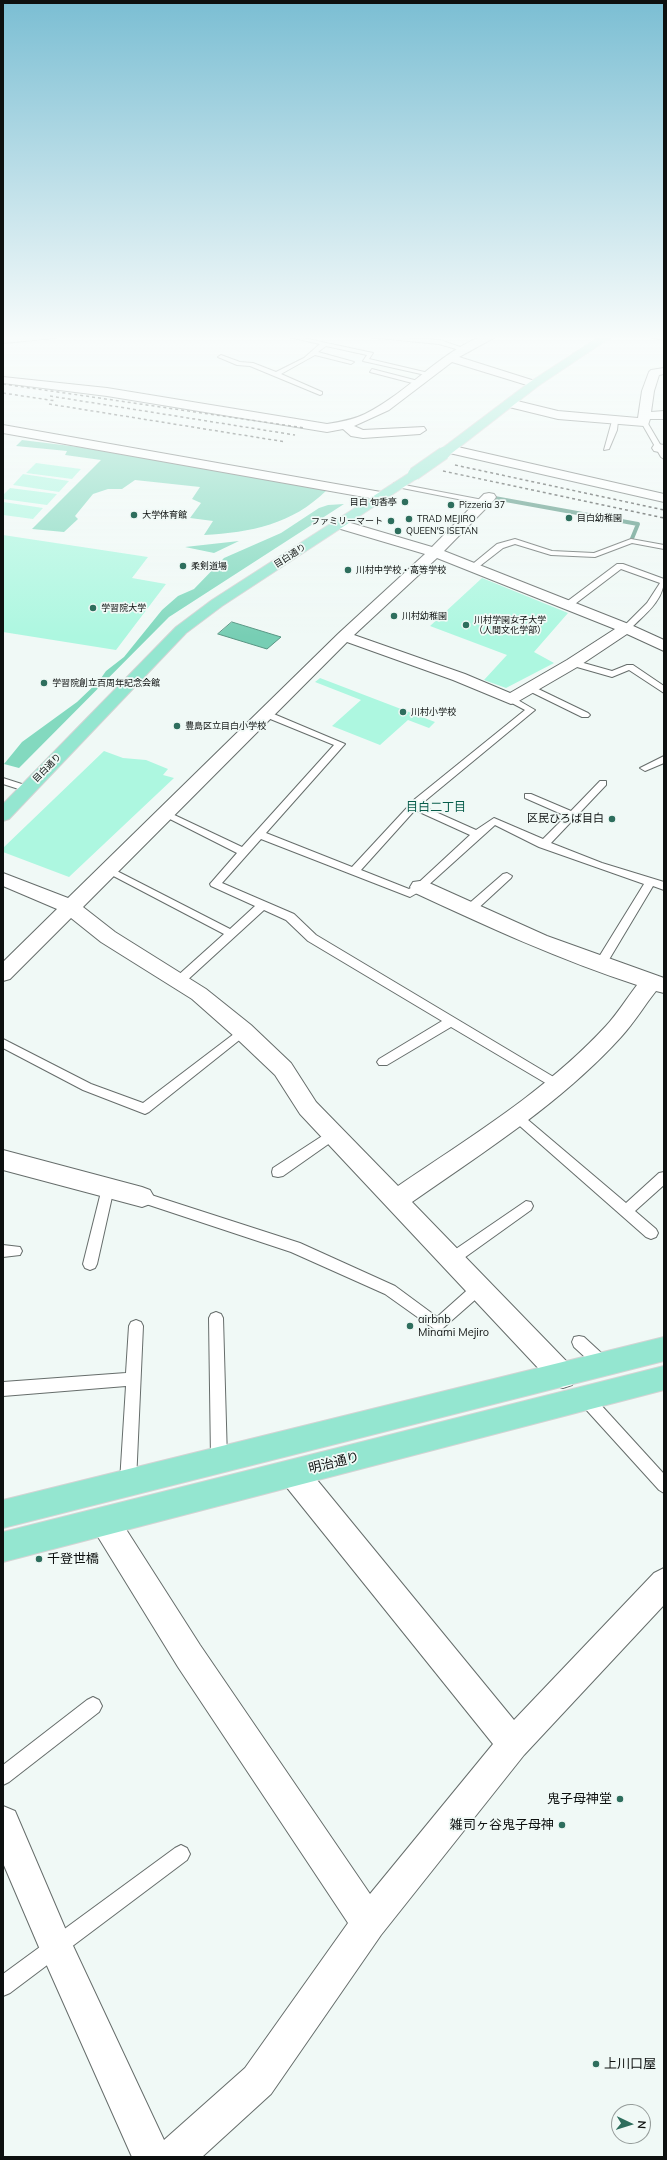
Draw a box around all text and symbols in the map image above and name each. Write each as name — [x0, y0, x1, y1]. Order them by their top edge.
place label: 目白 旬香亭 — [350, 497, 397, 507]
marker: 目白 旬香亭 — [400, 497, 410, 507]
marker: Pizzeria 37 — [446, 500, 456, 510]
place label: Pizzeria 37 — [459, 500, 505, 510]
marker: 大学体育館 — [129, 510, 139, 520]
place label: 大学体育館 — [142, 510, 187, 520]
marker: 目白幼稚園 — [564, 513, 574, 523]
place label: 目白幼稚園 — [577, 513, 622, 523]
marker: TRAD MEJIRO — [404, 514, 414, 524]
place label: TRAD MEJIRO — [417, 514, 476, 524]
place label: ファミリーマート — [311, 516, 383, 526]
marker: ファミリーマート — [386, 516, 396, 526]
marker: QUEEN'S ISETAN — [393, 526, 403, 536]
place label: QUEEN'S ISETAN — [406, 526, 478, 536]
street label: 目白通り — [272, 542, 308, 570]
marker: 柔剣道場 — [178, 561, 188, 571]
place label: 柔剣道場 — [191, 561, 227, 571]
marker: 川村中学校・高等学校 — [343, 565, 353, 575]
place label: 川村中学校・高等学校 — [356, 565, 446, 575]
marker: 学習院大学 — [88, 603, 98, 613]
place label: 学習院大学 — [101, 603, 146, 613]
marker: 川村幼稚園 — [389, 611, 399, 621]
place label: 川村幼稚園 — [402, 611, 447, 621]
place label: 川村学園女子大学 （人間文化学部） — [474, 615, 546, 636]
marker: 川村学園女子大学 （人間文化学部） — [461, 620, 471, 630]
marker: 学習院創立百周年記念会館 — [39, 678, 49, 688]
place label: 学習院創立百周年記念会館 — [52, 678, 160, 688]
marker: 川村小学校 — [398, 707, 408, 717]
place label: 川村小学校 — [411, 707, 456, 717]
marker: 豊島区立目白小学校 — [172, 721, 182, 731]
place label: 豊島区立目白小学校 — [185, 721, 266, 731]
street label: 目白通り — [31, 751, 63, 785]
district label: 目白二丁目 — [406, 800, 466, 814]
place label: 区民ひろば目白 — [527, 812, 604, 826]
marker: 区民ひろば目白 — [607, 814, 617, 824]
place label: airbnb Minami Mejiro — [418, 1313, 489, 1339]
marker: airbnb Minami Mejiro — [405, 1321, 415, 1331]
street label: 明治通り — [307, 1449, 361, 1477]
place label: 千登世橋 — [47, 1551, 99, 1567]
marker: 千登世橋 — [34, 1554, 44, 1564]
place label: 鬼子母神堂 — [547, 1791, 612, 1807]
marker: 鬼子母神堂 — [615, 1794, 625, 1804]
place label: 雑司ヶ谷鬼子母神 — [450, 1817, 554, 1833]
marker: 雑司ヶ谷鬼子母神 — [557, 1820, 567, 1830]
place label: 上川口屋 — [604, 2056, 656, 2072]
marker: 上川口屋 — [591, 2059, 601, 2069]
north arrow — [611, 2104, 651, 2144]
text: N — [635, 2120, 649, 2129]

